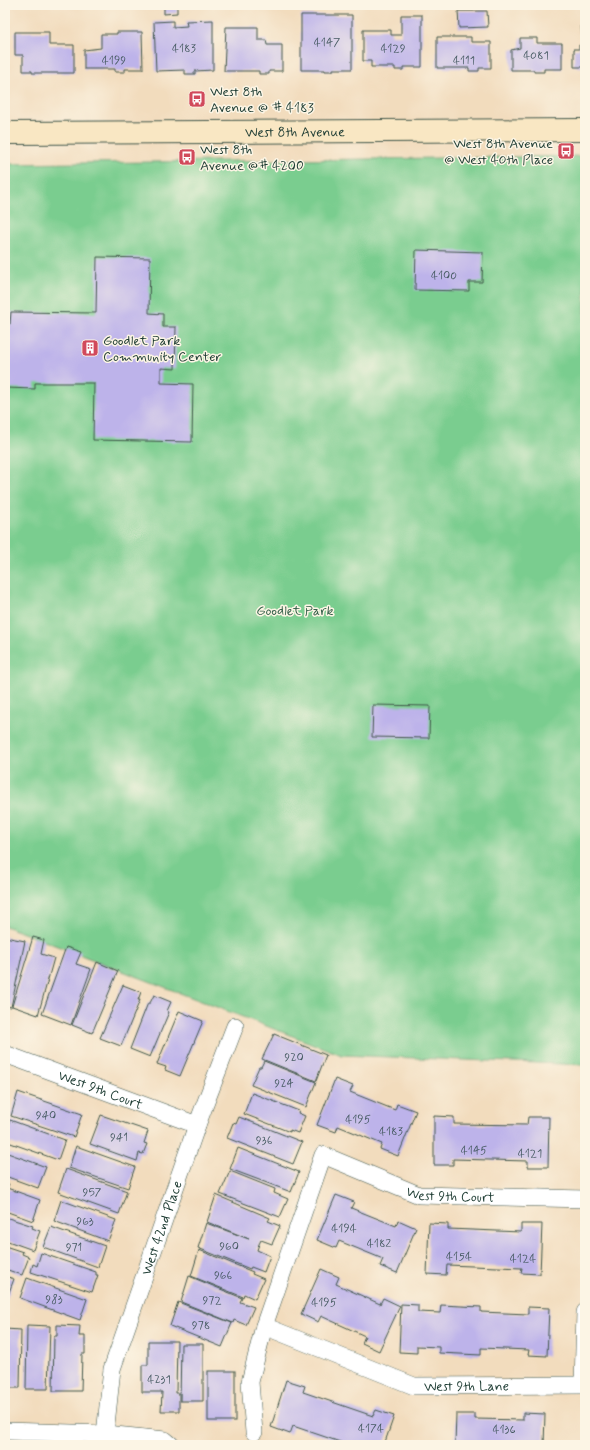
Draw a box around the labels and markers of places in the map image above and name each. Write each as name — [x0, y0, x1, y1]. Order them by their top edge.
place label: West 8th Avenue @ # 4183 — [210, 83, 314, 117]
bus stop icon: West 8th Avenue @ # 4183 — [187, 89, 207, 109]
place label: West 8th Avenue @ West 40th Place — [444, 135, 553, 169]
place label: West 8th Avenue @# 4200 — [200, 141, 304, 175]
bus stop icon: West 8th Avenue @ West 40th Place — [556, 141, 576, 161]
bus stop icon: West 8th Avenue @# 4200 — [177, 147, 197, 167]
place label: Goodlet Park Community Center — [103, 332, 222, 366]
building icon: Goodlet Park Community Center — [80, 338, 100, 358]

